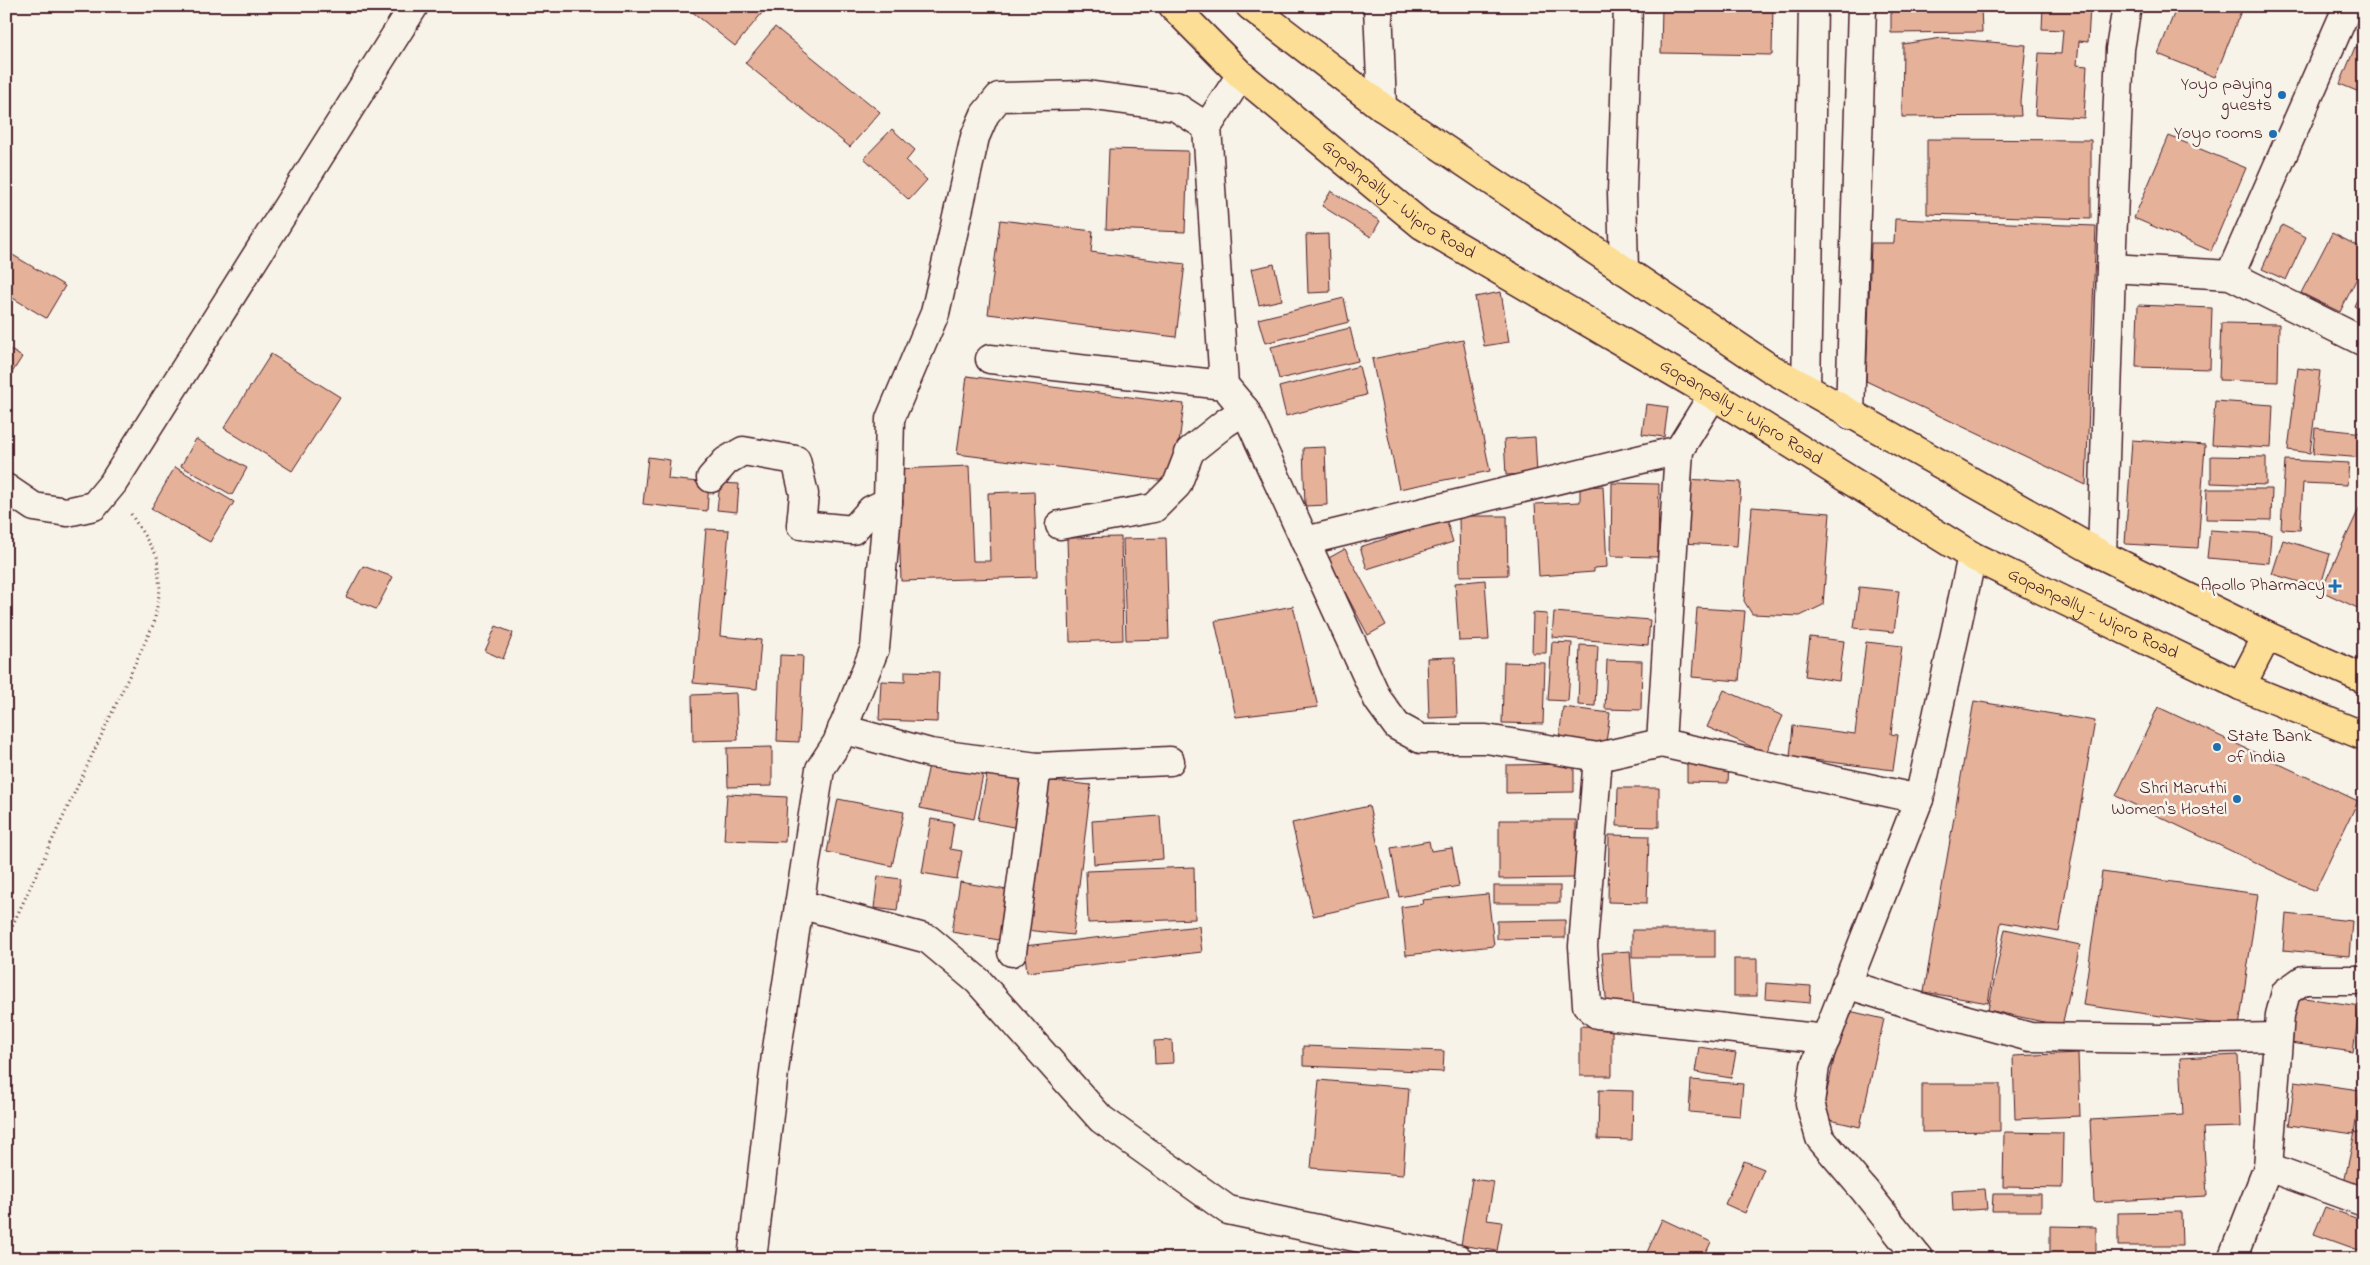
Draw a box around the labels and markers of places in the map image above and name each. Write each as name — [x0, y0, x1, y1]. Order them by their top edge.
place label: Yoyo paying guests — [2181, 72, 2272, 120]
marker: Yoyo paying guests — [2276, 89, 2288, 101]
place label: Yoyo rooms — [2174, 121, 2263, 147]
marker: Yoyo rooms — [2267, 128, 2279, 140]
place label: Apollo Pharmacy — [2201, 573, 2325, 599]
marker: Apollo Pharmacy — [2329, 580, 2341, 592]
place label: State Bank of India — [2227, 724, 2312, 771]
marker: State Bank of India — [2211, 741, 2223, 753]
place label: Shri Maruthi Women's Hostel — [2111, 776, 2227, 823]
marker: Shri Maruthi Women's Hostel — [2231, 793, 2243, 805]

